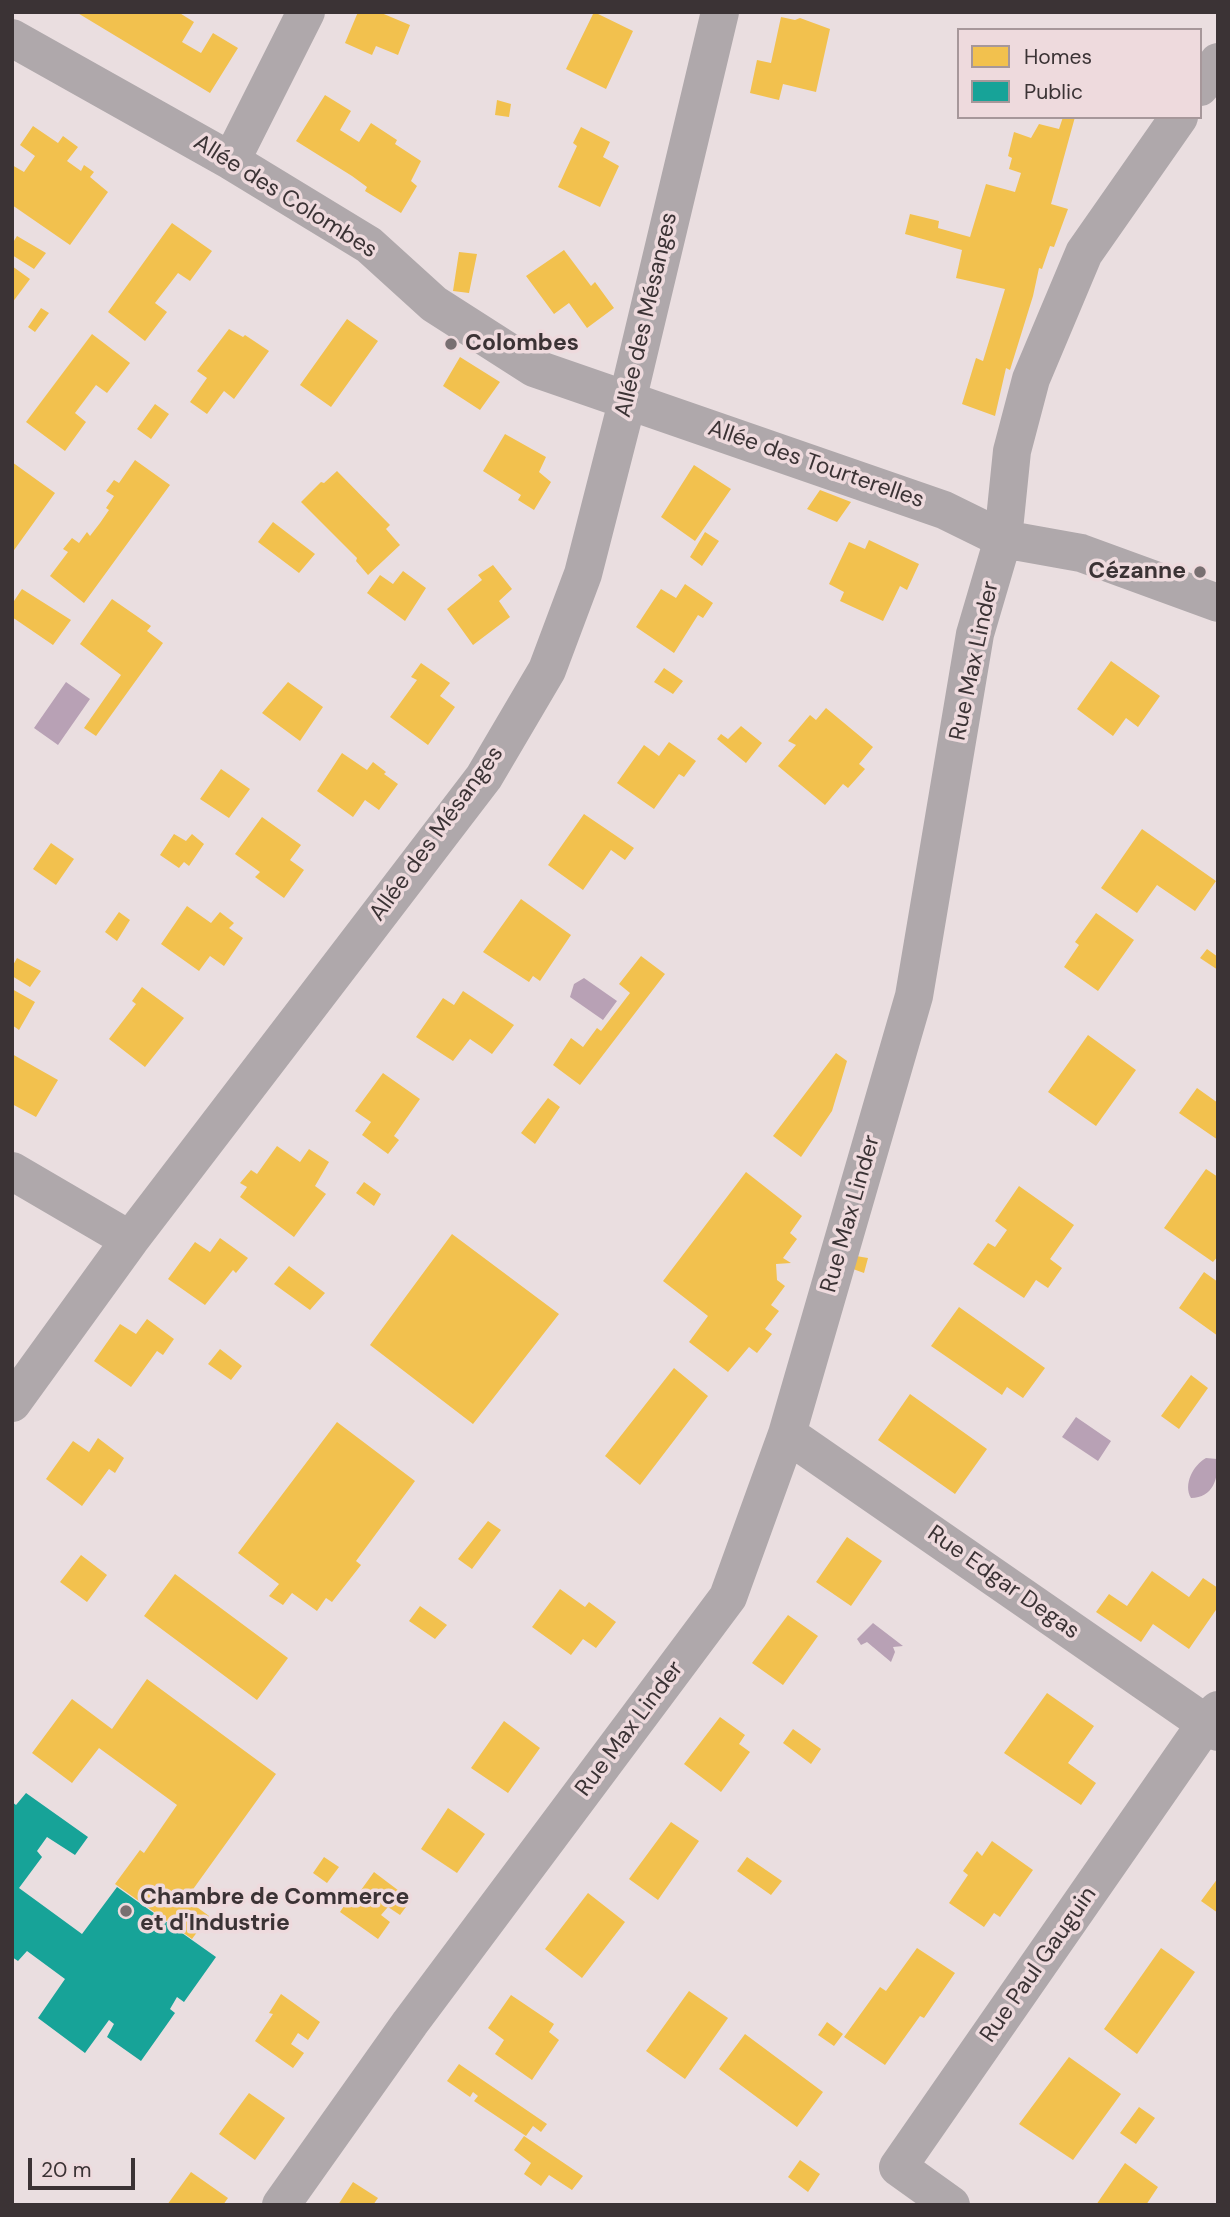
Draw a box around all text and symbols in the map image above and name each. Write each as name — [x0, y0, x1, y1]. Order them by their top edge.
legend — [957, 28, 1202, 119]
text: Homes — [1024, 43, 1092, 71]
text: Public — [1024, 78, 1083, 106]
street label: Allée des Colombes — [188, 129, 382, 265]
street label: Allée des Mésanges — [610, 210, 684, 420]
place label: Colombes — [465, 330, 579, 358]
marker: Colombes — [443, 336, 459, 352]
street label: Allée des Tourterelles — [704, 415, 928, 515]
place label: Cézanne — [1088, 558, 1186, 586]
marker: Cézanne — [1192, 564, 1208, 580]
street label: Rue Max Linder — [945, 579, 1005, 743]
street label: Allée des Mésanges — [364, 741, 510, 927]
street label: Rue Max Linder — [815, 1132, 887, 1296]
street label: Rue Edgar Degas — [922, 1520, 1084, 1646]
street label: Rue Max Linder — [570, 1656, 690, 1802]
street label: Rue Paul Gauguin — [975, 1882, 1103, 2048]
place label: Chambre de Commerce et d'Industrie — [140, 1884, 409, 1938]
marker: Chambre de Commerce et d'Industrie — [118, 1903, 134, 1919]
scale bar — [32, 2144, 138, 2188]
text: 20 m — [41, 2156, 92, 2184]

